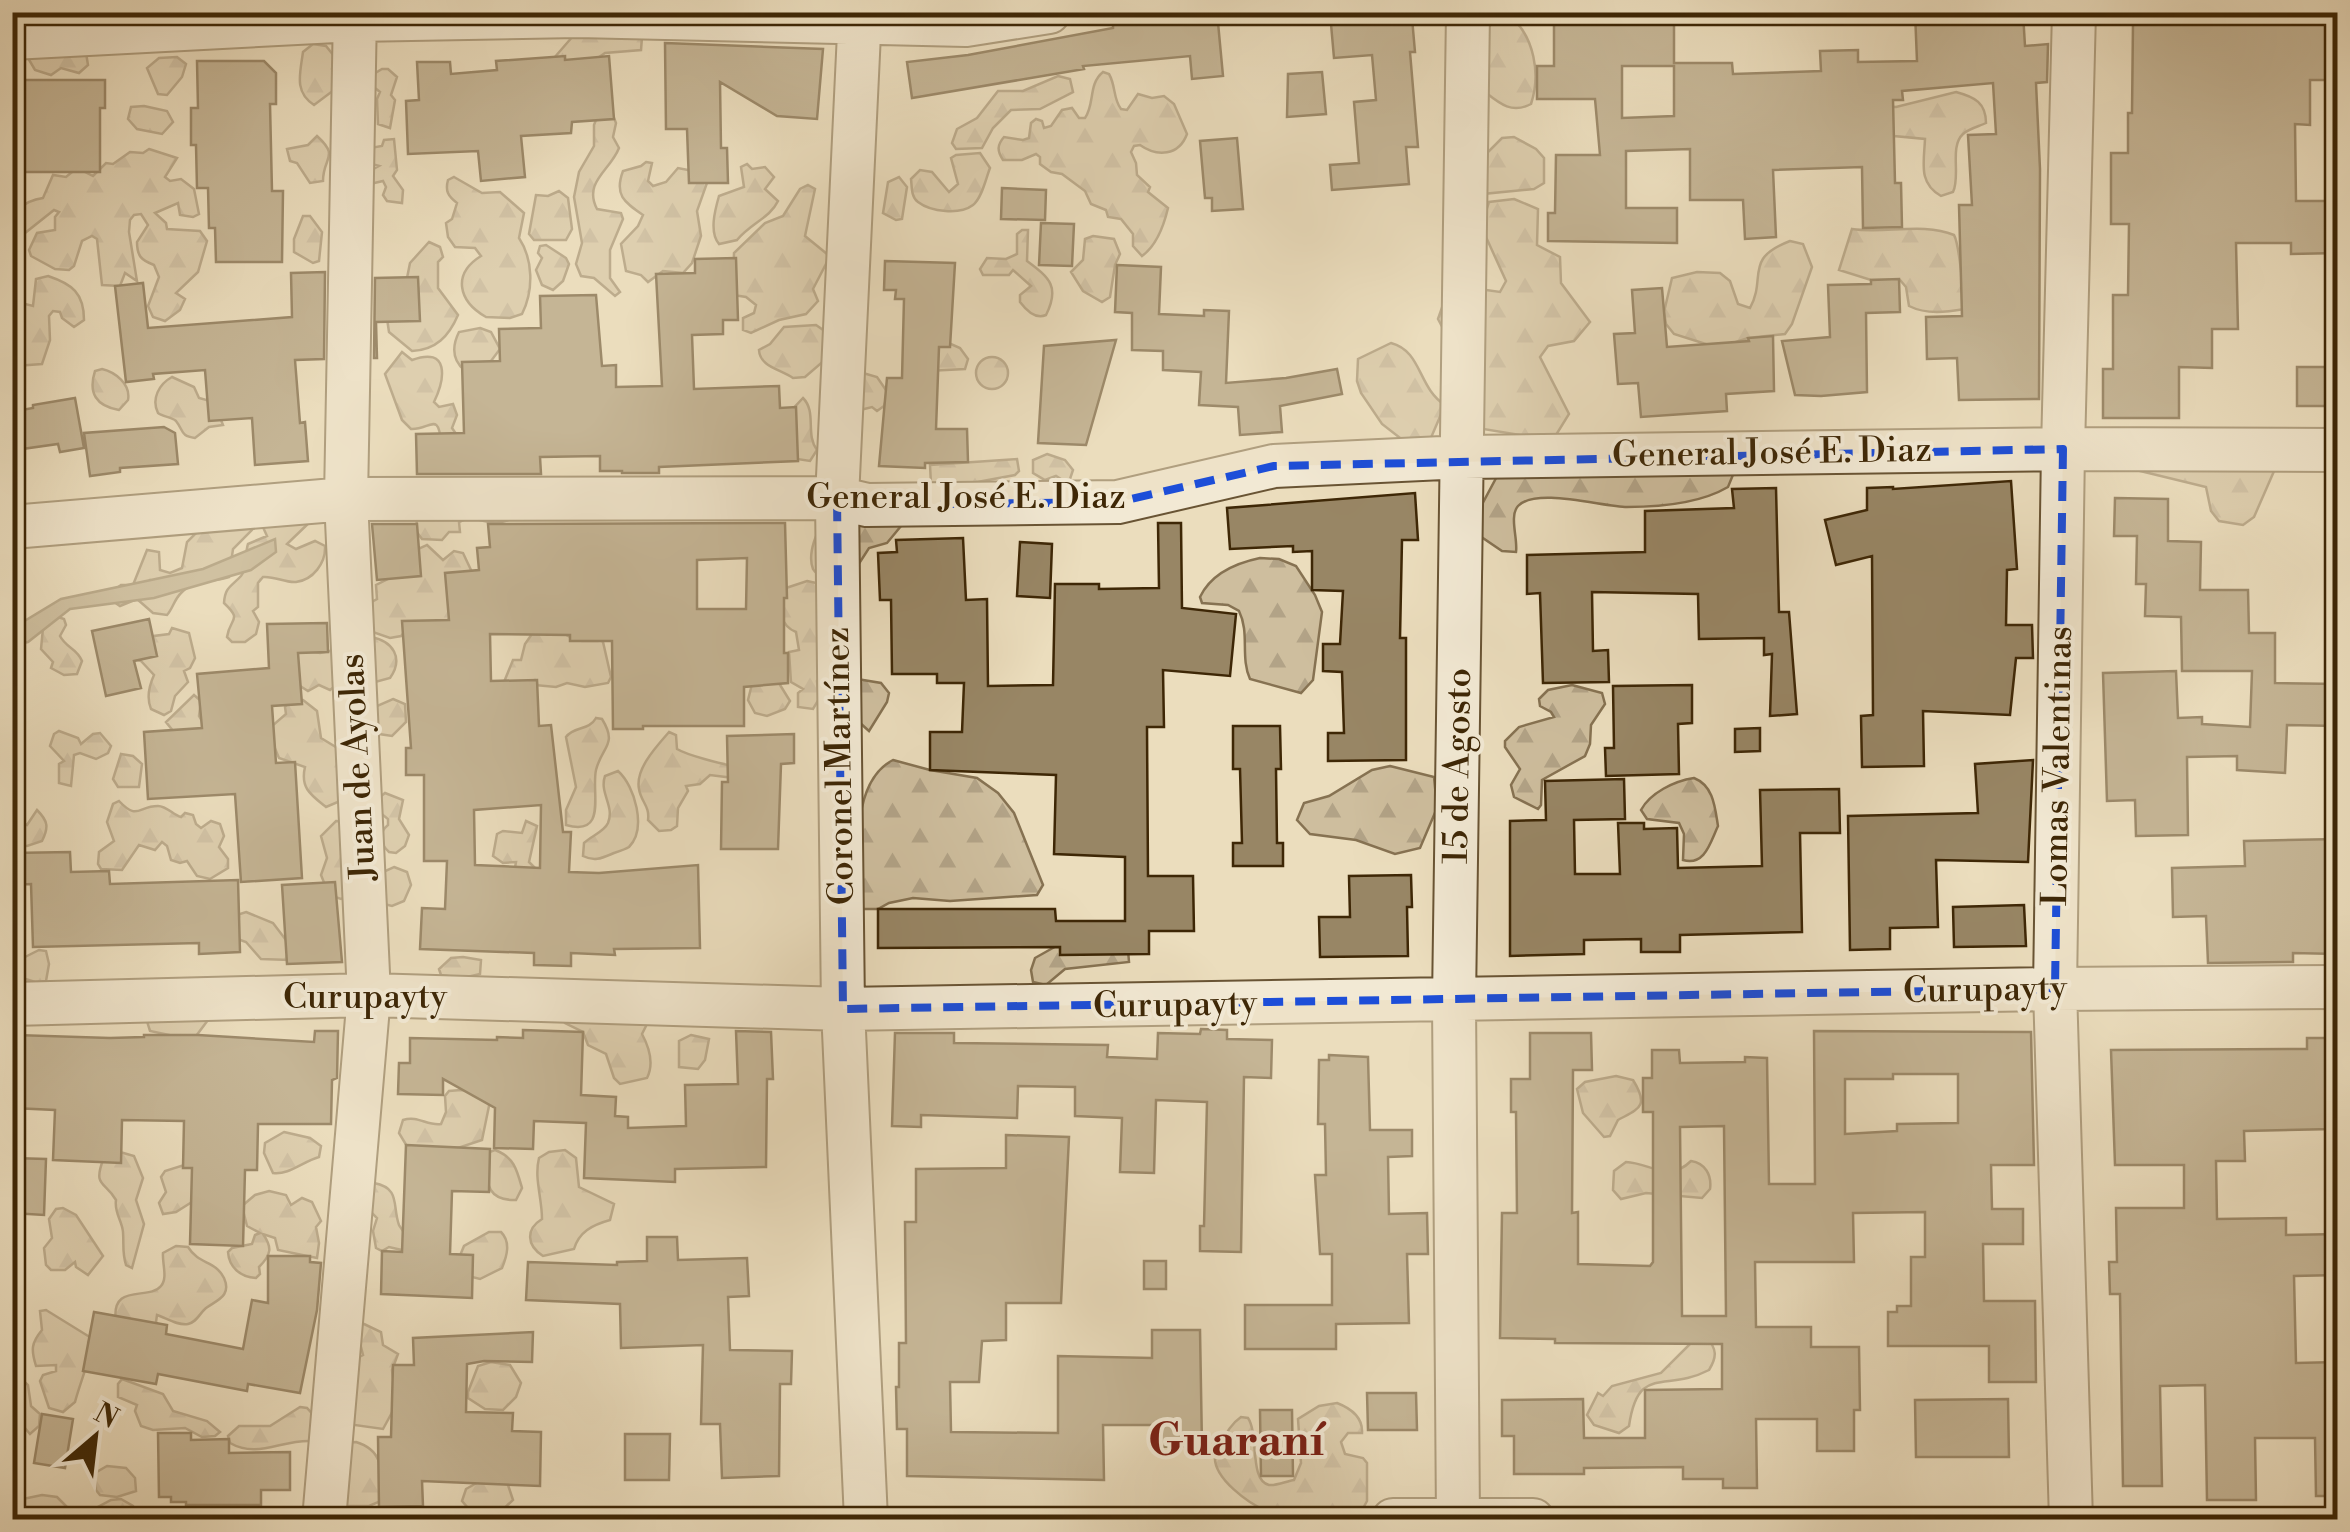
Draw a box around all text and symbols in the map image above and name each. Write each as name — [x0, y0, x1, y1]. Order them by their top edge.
street label: General José E. Diaz — [1612, 429, 1932, 477]
street label: General José E. Diaz — [806, 476, 1126, 519]
street label: Lomas Valentinas — [2034, 626, 2082, 906]
street label: Coronel Martínez — [816, 627, 864, 905]
street label: Juan de Ayolas — [331, 653, 386, 883]
street label: 15 de Agosto — [1435, 667, 1481, 865]
street label: Curupayty — [1903, 967, 2068, 1013]
street label: Curupayty — [283, 976, 448, 1019]
street label: Curupayty — [1093, 982, 1258, 1028]
north arrow — [45, 1387, 145, 1487]
text: N — [88, 1396, 124, 1437]
district label: Guaraní — [1148, 1413, 1327, 1470]

